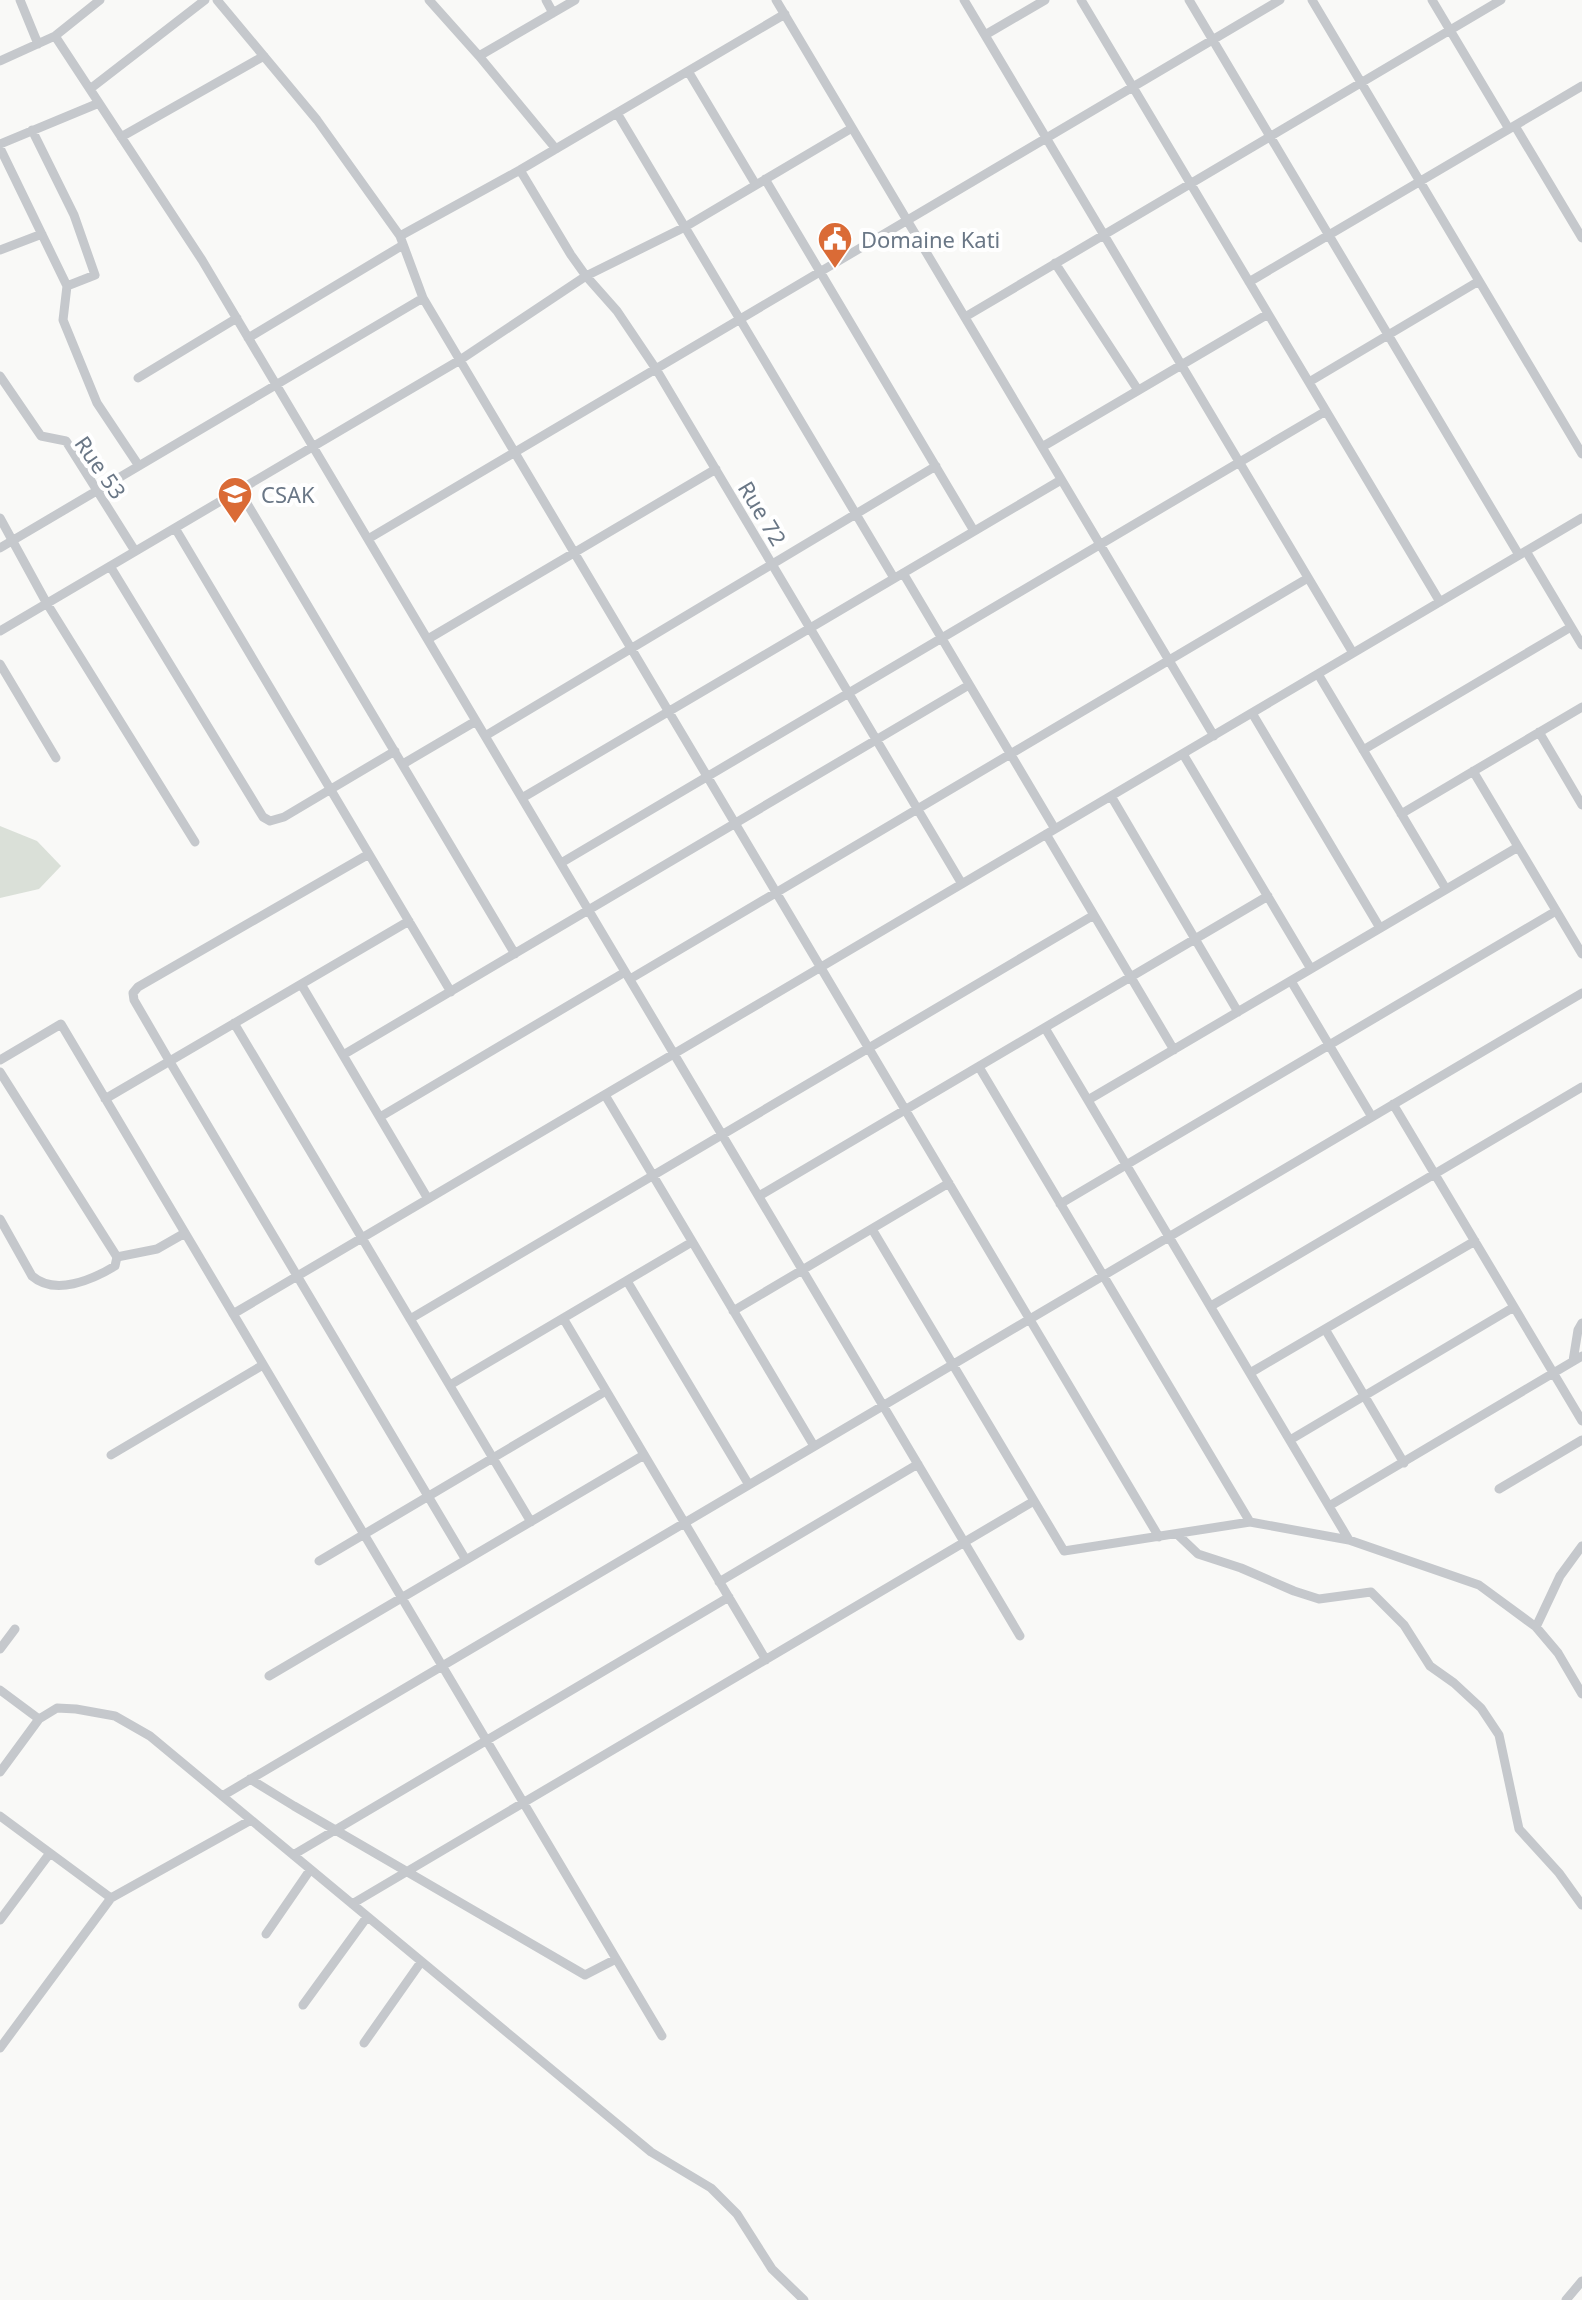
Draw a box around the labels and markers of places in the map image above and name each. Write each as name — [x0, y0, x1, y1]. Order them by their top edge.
public building icon: Domaine Kati — [816, 220, 854, 270]
place label: Domaine Kati — [861, 224, 1000, 254]
school or university icon: CSAK — [216, 475, 254, 525]
place label: CSAK — [261, 479, 315, 509]

